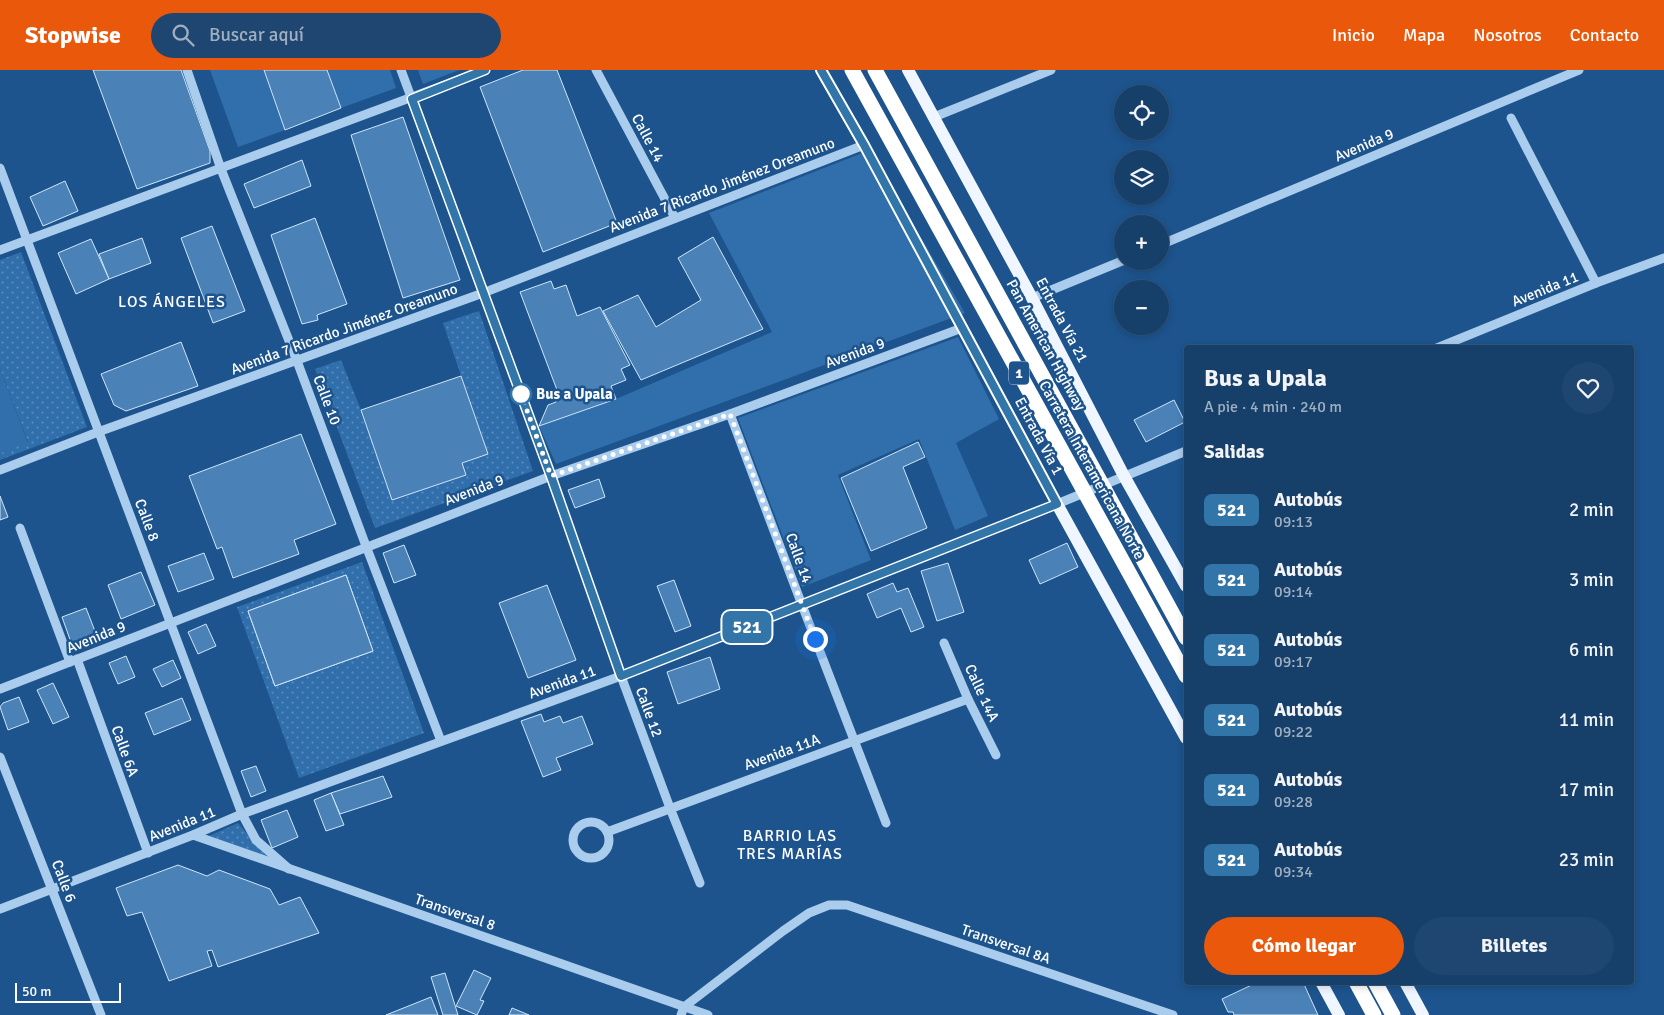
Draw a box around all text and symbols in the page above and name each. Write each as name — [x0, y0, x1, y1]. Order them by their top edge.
search box — [151, 13, 501, 58]
text: Stopwise — [25, 20, 121, 50]
icon: search — [169, 21, 197, 49]
text: Buscar aquí — [209, 23, 304, 47]
text: Inicio — [1332, 24, 1375, 46]
text: Mapa — [1403, 24, 1445, 46]
text: Nosotros — [1473, 24, 1542, 46]
text: Contacto — [1570, 24, 1639, 46]
map controls — [1114, 85, 1169, 335]
button: locate — [1114, 85, 1169, 140]
street label: Calle 14 — [628, 111, 668, 165]
street label: Avenida 9 — [1332, 125, 1396, 165]
street label: Avenida 7 Ricardo Jiménez Oreamuno — [607, 134, 837, 236]
button: layers — [1114, 150, 1169, 205]
button: + — [1114, 215, 1169, 270]
street label: Avenida 11 — [1509, 267, 1581, 311]
street label: Entrada Vía 21 — [1032, 274, 1092, 366]
street label: Pan American Highway — [1002, 276, 1090, 414]
street label: Avenida 7 Ricardo Jiménez Oreamuno — [228, 279, 460, 379]
button: − — [1114, 280, 1169, 335]
district label: LOS ÁNGELES — [118, 292, 226, 312]
street label: Avenida 9 — [823, 334, 887, 372]
road number: 1 — [1009, 362, 1029, 384]
button: heart — [1562, 362, 1614, 414]
text: Bus a Upala — [1204, 363, 1327, 393]
street label: Calle 10 — [309, 372, 345, 428]
street label: Carretera Interamericana Norte — [1035, 378, 1149, 562]
marker: Bus a Upala — [510, 383, 532, 405]
place label: Bus a Upala — [536, 385, 613, 403]
street label: Entrada Vía 1 — [1011, 394, 1067, 478]
text: A pie · 4 min · 240 m — [1204, 397, 1342, 417]
text: Salidas — [1204, 440, 1264, 464]
street label: Avenida 9 — [442, 470, 506, 510]
text: Autobús — [1274, 488, 1342, 512]
street label: Calle 8 — [131, 496, 163, 544]
text: 2 min — [1569, 498, 1614, 522]
text: 521 — [1217, 499, 1246, 521]
text: 09:13 — [1274, 512, 1313, 532]
street label: Calle 14 — [782, 530, 816, 586]
text: Autobús — [1274, 558, 1342, 582]
text: 3 min — [1569, 568, 1614, 592]
text: 521 — [1217, 569, 1246, 591]
text: 09:14 — [1274, 582, 1313, 602]
line badge: 521 — [718, 611, 776, 643]
text: 521 — [732, 616, 762, 638]
street label: Avenida 9 — [64, 617, 128, 657]
your location — [803, 627, 828, 652]
text: Autobús — [1274, 628, 1342, 652]
text: 6 min — [1569, 638, 1614, 662]
text: 521 — [1217, 639, 1246, 661]
text: 09:17 — [1274, 652, 1313, 672]
street label: Calle 14A — [961, 661, 1003, 725]
street label: Avenida 11 — [526, 662, 598, 702]
street label: Calle 12 — [632, 684, 666, 740]
text: Autobús — [1274, 698, 1342, 722]
text: 11 min — [1559, 708, 1614, 732]
text: 521 — [1217, 709, 1246, 731]
text: 09:22 — [1274, 722, 1313, 742]
street label: Calle 6A — [107, 723, 143, 779]
street label: Avenida 11A — [742, 730, 822, 774]
text: Autobús — [1274, 768, 1342, 792]
text: 17 min — [1559, 778, 1614, 802]
text: 521 — [1217, 779, 1246, 801]
text: 09:28 — [1274, 792, 1313, 812]
street label: Avenida 11 — [146, 802, 218, 846]
district label: BARRIO LAS TRES MARÍAS — [737, 826, 843, 864]
text: Autobús — [1274, 838, 1342, 862]
text: 23 min — [1559, 848, 1614, 872]
text: 521 — [1217, 849, 1246, 871]
street label: Calle 6 — [48, 857, 80, 905]
text: 09:34 — [1274, 862, 1313, 882]
street label: Transversal 8 — [412, 890, 498, 934]
button: Cómo llegar — [1204, 917, 1404, 975]
button: Billetes — [1414, 917, 1614, 975]
street label: Transversal 8A — [959, 920, 1053, 968]
scale bar — [15, 980, 121, 1003]
text: 50 m — [22, 983, 51, 1000]

